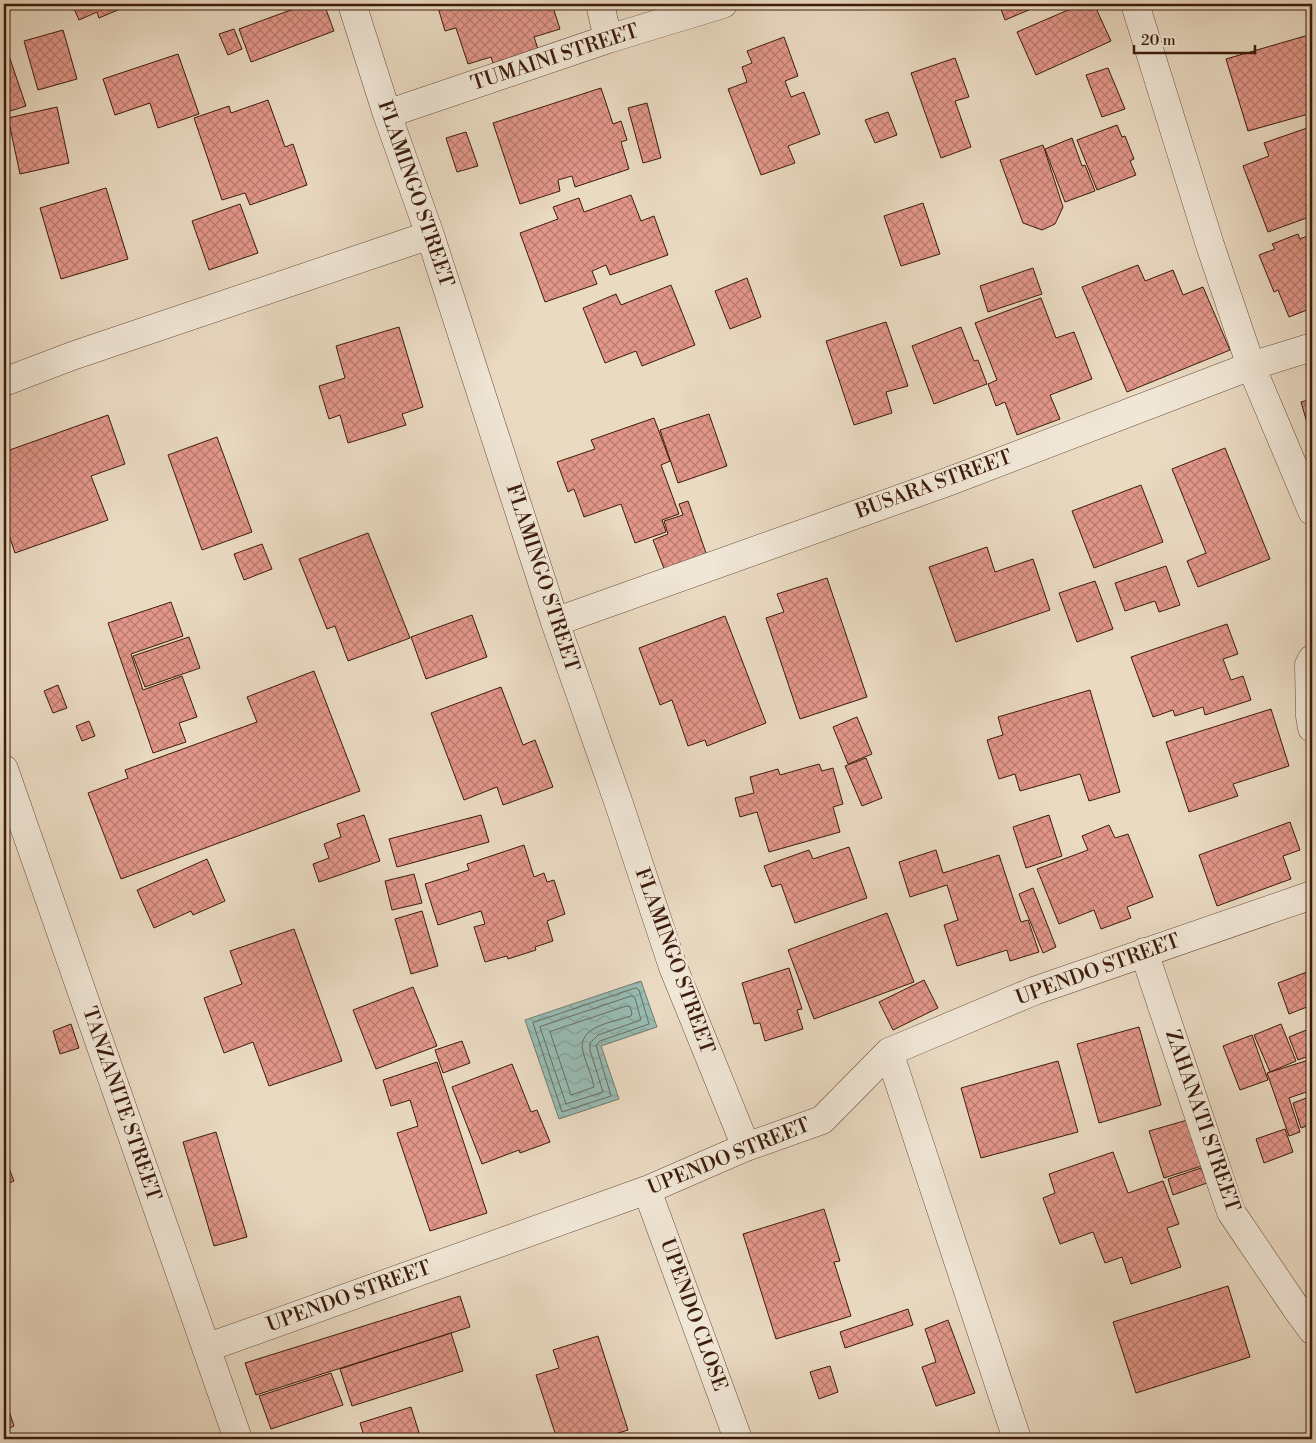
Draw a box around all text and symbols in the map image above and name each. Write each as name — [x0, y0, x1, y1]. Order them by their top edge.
street label: TUMAINI STREET — [468, 19, 642, 97]
scale bar — [1134, 22, 1255, 54]
text: 20 m — [1141, 31, 1176, 50]
street label: FLAMINGO STREET — [371, 97, 459, 291]
street label: BUSARA STREET — [851, 445, 1016, 525]
street label: FLAMINGO STREET — [500, 481, 584, 675]
street label: FLAMINGO STREET — [629, 865, 719, 1057]
street label: UPENDO STREET — [1012, 929, 1184, 1011]
street label: TANZANITE STREET — [76, 1004, 166, 1204]
street label: ZAHANATI STREET — [1159, 1027, 1245, 1215]
street label: UPENDO STREET — [644, 1113, 814, 1201]
street label: UPENDO CLOSE — [654, 1235, 732, 1395]
street label: UPENDO STREET — [263, 1256, 435, 1338]

